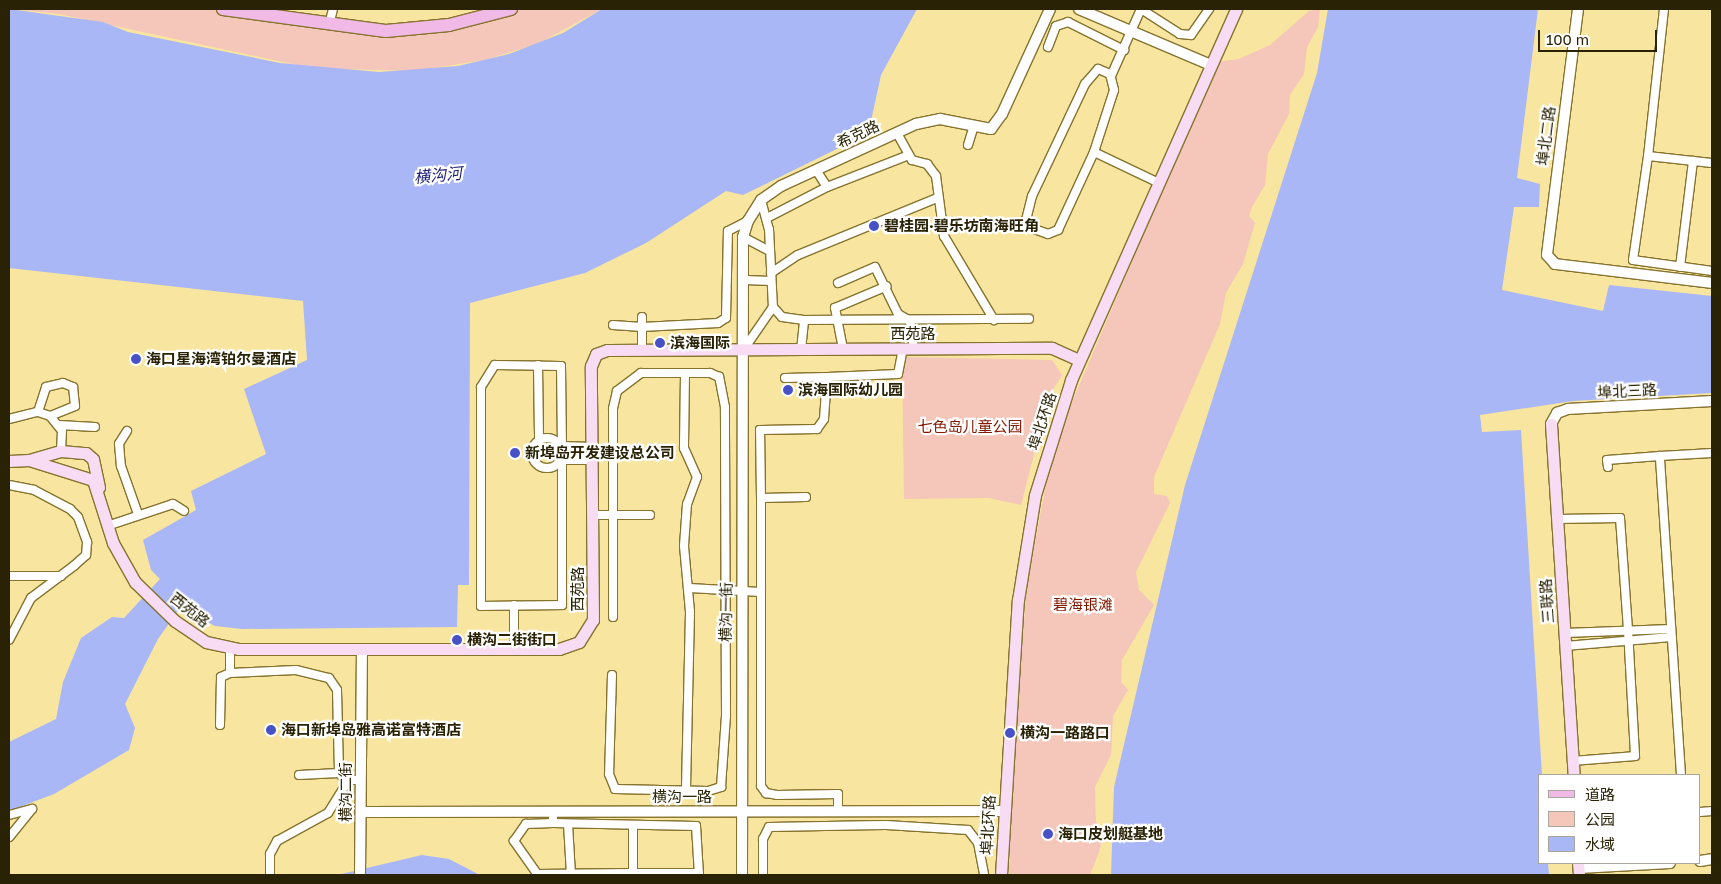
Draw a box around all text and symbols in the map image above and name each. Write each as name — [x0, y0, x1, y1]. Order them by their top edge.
scale bar — [1541, 20, 1660, 52]
text: 100 m — [1546, 30, 1589, 48]
street label: 埠北二路 — [1533, 105, 1559, 167]
street label: 希克路 — [834, 116, 882, 152]
water label: 横沟河 — [413, 163, 463, 187]
place label: 碧桂园·碧乐坊南海旺角 — [884, 217, 1039, 235]
marker: 碧桂园·碧乐坊南海旺角 — [868, 220, 880, 232]
street label: 西苑路 — [891, 325, 935, 343]
place label: 滨海国际 — [670, 334, 730, 352]
marker: 滨海国际 — [654, 337, 666, 349]
place label: 海口星海湾铂尔曼酒店 — [146, 350, 296, 368]
marker: 海口星海湾铂尔曼酒店 — [130, 353, 142, 365]
street label: 埠北三路 — [1597, 380, 1657, 402]
place label: 滨海国际幼儿园 — [798, 381, 903, 399]
marker: 滨海国际幼儿园 — [782, 384, 794, 396]
street label: 埠北环路 — [1024, 390, 1060, 452]
park label: 七色岛儿童公园 — [918, 418, 1022, 436]
place label: 新埠岛开发建设总公司 — [525, 444, 675, 462]
marker: 新埠岛开发建设总公司 — [509, 447, 521, 459]
street label: 西苑路 — [569, 567, 587, 611]
street label: 三联路 — [1536, 578, 1558, 624]
street label: 横沟一街 — [716, 582, 736, 642]
street label: 西苑路 — [167, 589, 213, 631]
park label: 碧海银滩 — [1053, 596, 1113, 614]
place label: 横沟二街街口 — [467, 631, 557, 649]
marker: 横沟二街街口 — [451, 634, 463, 646]
place label: 海口新埠岛雅高诺富特酒店 — [281, 721, 461, 739]
marker: 海口新埠岛雅高诺富特酒店 — [265, 724, 277, 736]
place label: 横沟一路路口 — [1020, 724, 1110, 742]
marker: 横沟一路路口 — [1004, 727, 1016, 739]
street label: 横沟二街 — [337, 762, 355, 822]
legend — [1538, 774, 1701, 864]
text: 道路 — [1585, 785, 1615, 803]
street label: 横沟一路 — [652, 788, 712, 806]
street label: 埠北环路 — [977, 795, 999, 855]
text: 公园 — [1585, 810, 1615, 828]
place label: 海口皮划艇基地 — [1058, 825, 1163, 843]
marker: 海口皮划艇基地 — [1042, 828, 1054, 840]
text: 水域 — [1585, 835, 1615, 853]

